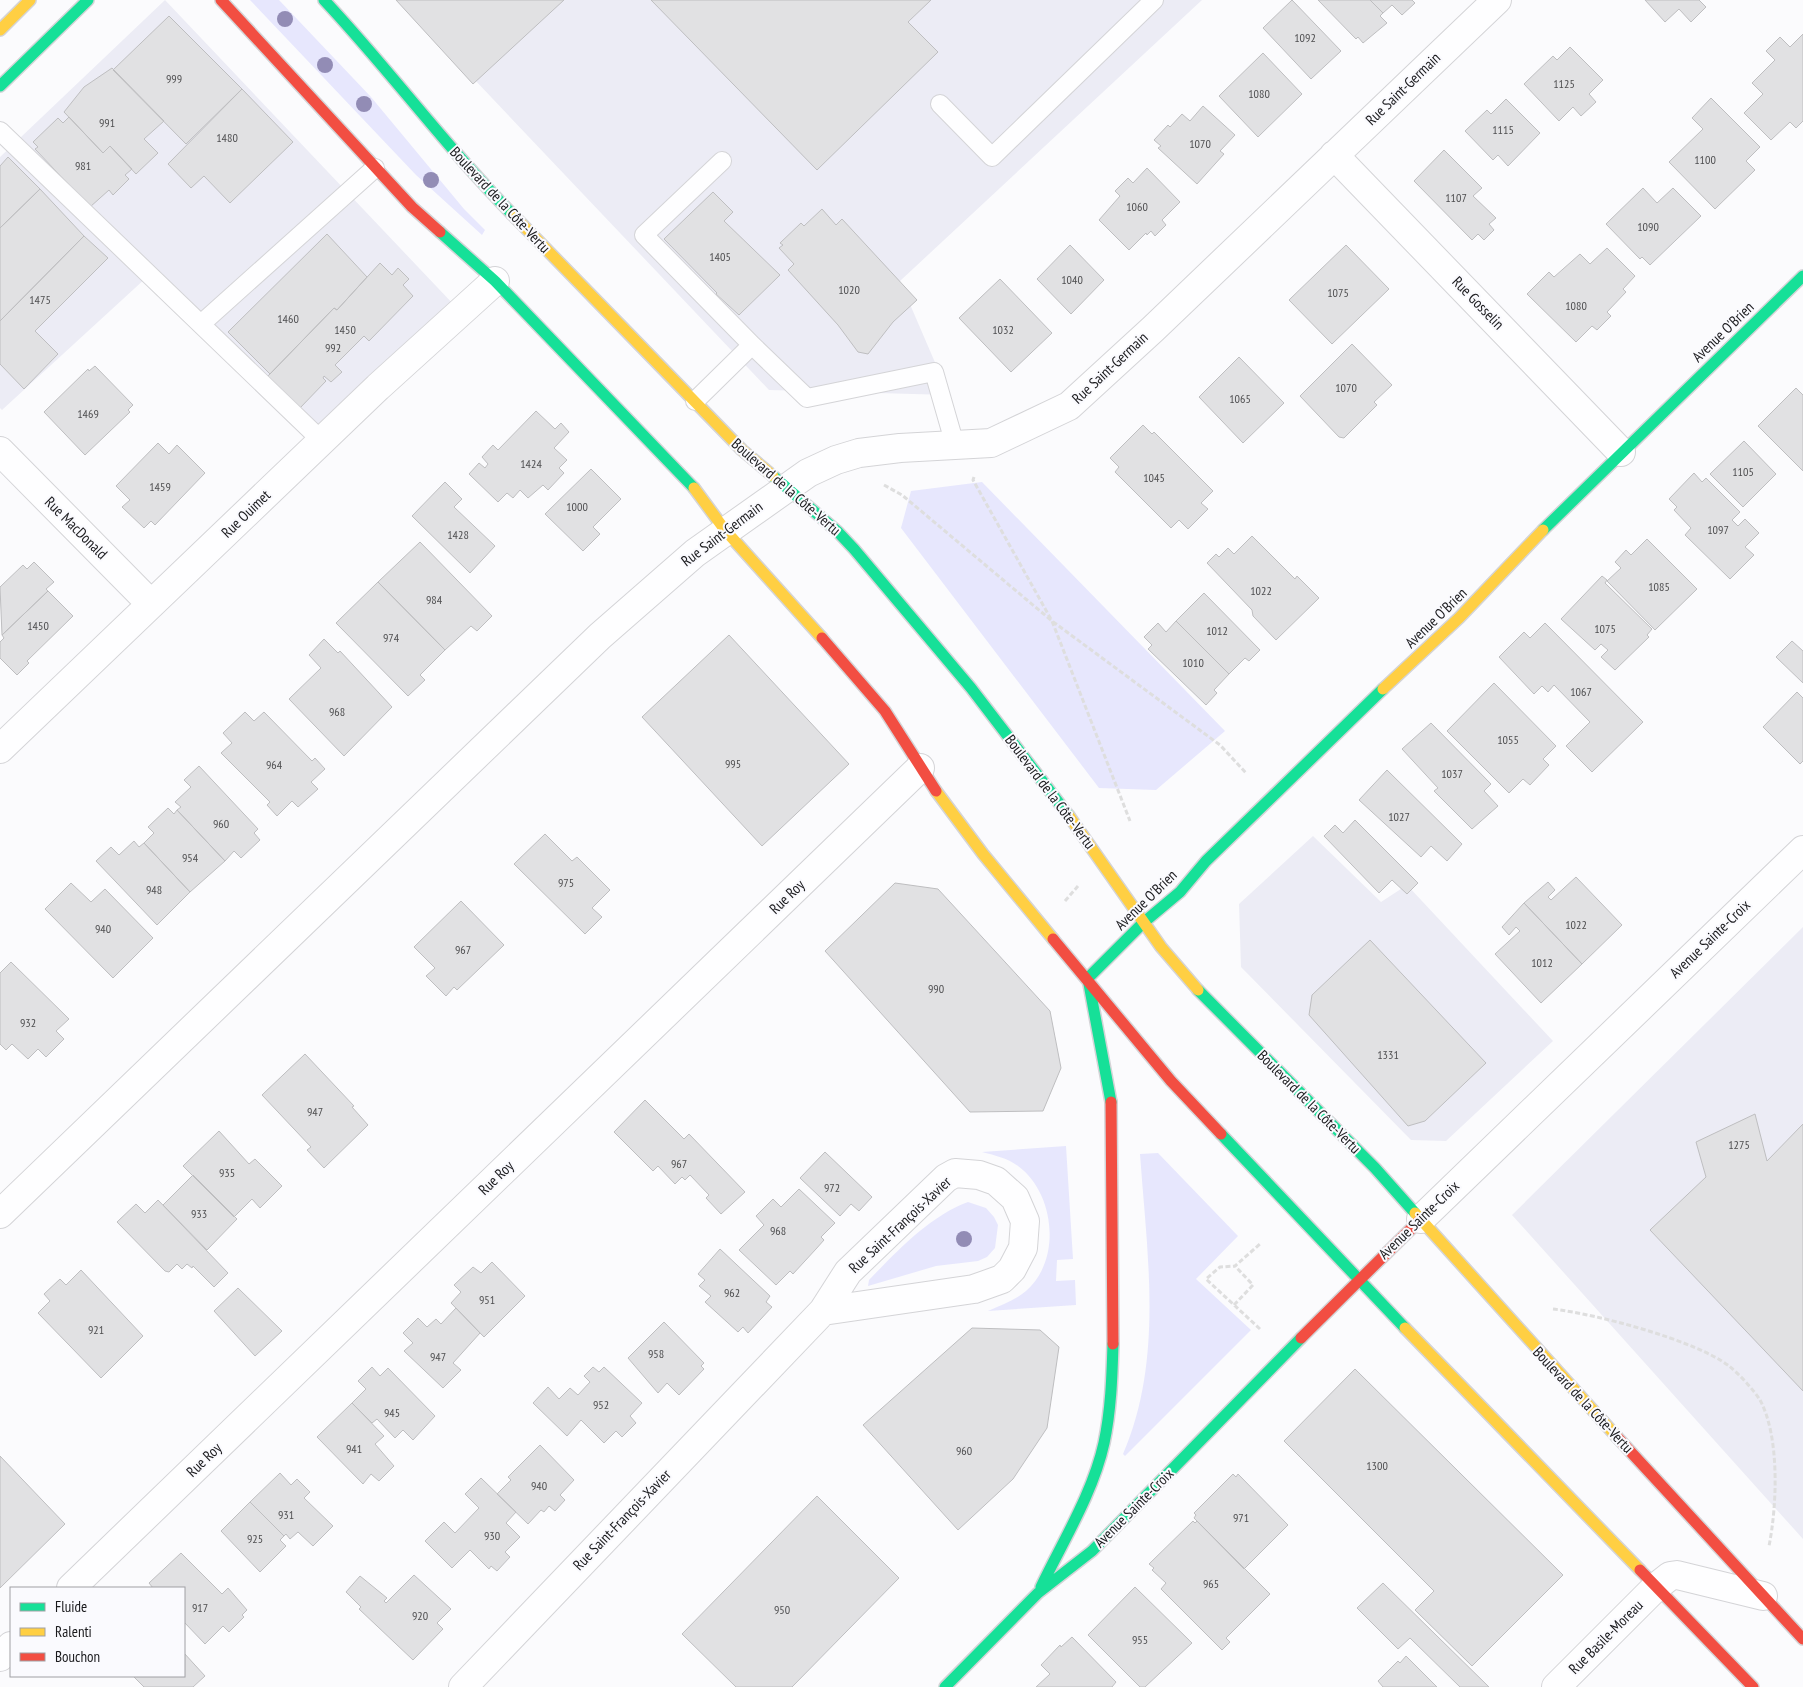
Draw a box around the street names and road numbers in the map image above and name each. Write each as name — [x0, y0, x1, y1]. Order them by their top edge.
street label: Rue Saint-Germain — [1361, 48, 1444, 129]
street label: Boulevard de la Côte-Vertu — [446, 143, 555, 257]
street label: Rue Gosselin — [1448, 272, 1508, 333]
street label: Avenue O'Brien — [1688, 297, 1758, 366]
street label: Rue Saint-Germain — [1068, 328, 1152, 408]
street label: Boulevard de la Côte-Vertu — [728, 434, 845, 539]
street label: Rue Ouimet — [217, 486, 274, 542]
street label: Rue MacDonald — [41, 492, 112, 563]
street label: Rue Saint-Germain — [677, 497, 766, 570]
street label: Avenue O'Brien — [1401, 583, 1471, 652]
street label: Boulevard de la Côte-Vertu — [1001, 731, 1100, 853]
street label: Avenue O'Brien — [1111, 865, 1181, 934]
street label: Rue Roy — [765, 875, 808, 918]
street label: Avenue Sainte-Croix — [1665, 895, 1754, 982]
street label: Boulevard de la Côte-Vertu — [1254, 1046, 1365, 1157]
street label: Rue Roy — [474, 1156, 517, 1199]
street label: Rue Saint-François-Xavier — [845, 1172, 955, 1277]
street label: Avenue Sainte-Croix — [1374, 1176, 1463, 1263]
street label: Boulevard de la Côte-Vertu — [1529, 1343, 1638, 1457]
street label: Rue Roy — [182, 1438, 225, 1481]
street label: Avenue Sainte-Croix — [1090, 1464, 1177, 1551]
street label: Rue Saint-François-Xavier — [569, 1465, 675, 1574]
street label: Rue Basile-Moreau — [1564, 1595, 1647, 1678]

